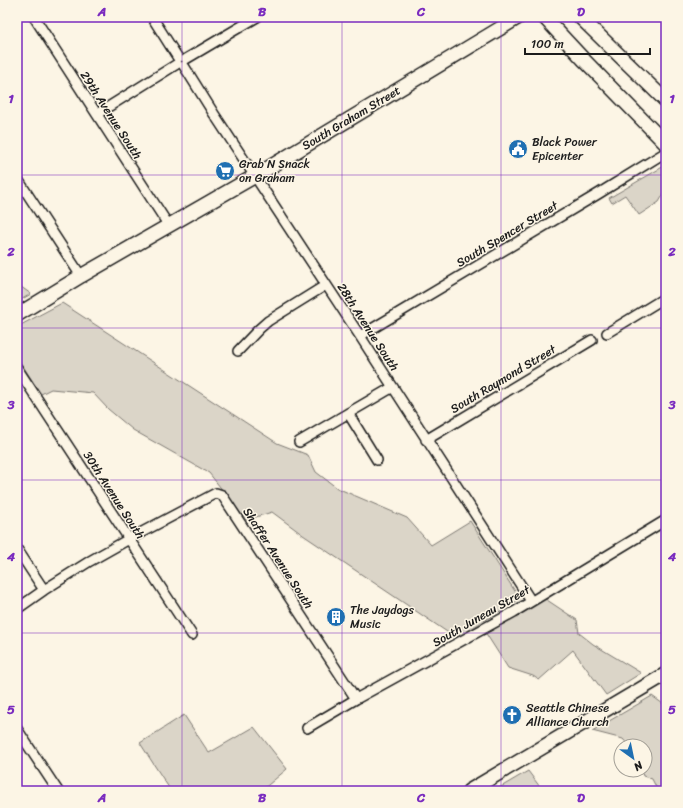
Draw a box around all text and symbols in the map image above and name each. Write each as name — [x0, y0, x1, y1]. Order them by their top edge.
text: A — [97, 0, 106, 23]
text: B — [258, 0, 267, 23]
text: C — [416, 0, 426, 23]
text: D — [577, 0, 585, 23]
scale bar — [525, 30, 650, 56]
text: 100 m — [531, 33, 564, 55]
street label: 29th Avenue South — [74, 66, 148, 164]
street label: South Graham Street — [297, 80, 405, 156]
text: 1 — [8, 87, 14, 110]
text: 1 — [669, 87, 675, 110]
place label: Black Power Epicenter — [532, 131, 598, 167]
public building icon: Black Power Epicenter — [507, 138, 529, 160]
place label: Grab N Snack on Graham — [239, 153, 310, 189]
supermarket icon: Grab N Snack on Graham — [214, 160, 236, 182]
street label: South Spencer Street — [452, 194, 563, 273]
text: 2 — [6, 240, 15, 263]
text: 2 — [667, 240, 676, 263]
street label: 28th Avenue South — [331, 278, 405, 376]
street label: South Raymond Street — [446, 338, 561, 419]
text: 3 — [6, 393, 15, 416]
text: 3 — [667, 393, 676, 416]
street label: 30th Avenue South — [77, 446, 151, 544]
street label: Shaffer Avenue South — [237, 503, 319, 613]
text: 4 — [6, 545, 16, 568]
text: 4 — [667, 545, 677, 568]
street label: South Juneau Street — [428, 578, 535, 653]
place label: The Jaydogs Music — [350, 599, 414, 635]
building icon: The Jaydogs Music — [325, 606, 347, 628]
place label: Seattle Chinese Alliance Church — [525, 697, 609, 733]
text: 5 — [7, 698, 15, 721]
text: 5 — [668, 698, 676, 721]
church icon: Seattle Chinese Alliance Church — [501, 704, 523, 726]
north arrow — [613, 738, 653, 778]
text: N — [629, 755, 647, 776]
text: A — [97, 786, 106, 808]
text: B — [258, 786, 267, 808]
text: C — [416, 786, 426, 808]
text: D — [577, 786, 585, 808]

